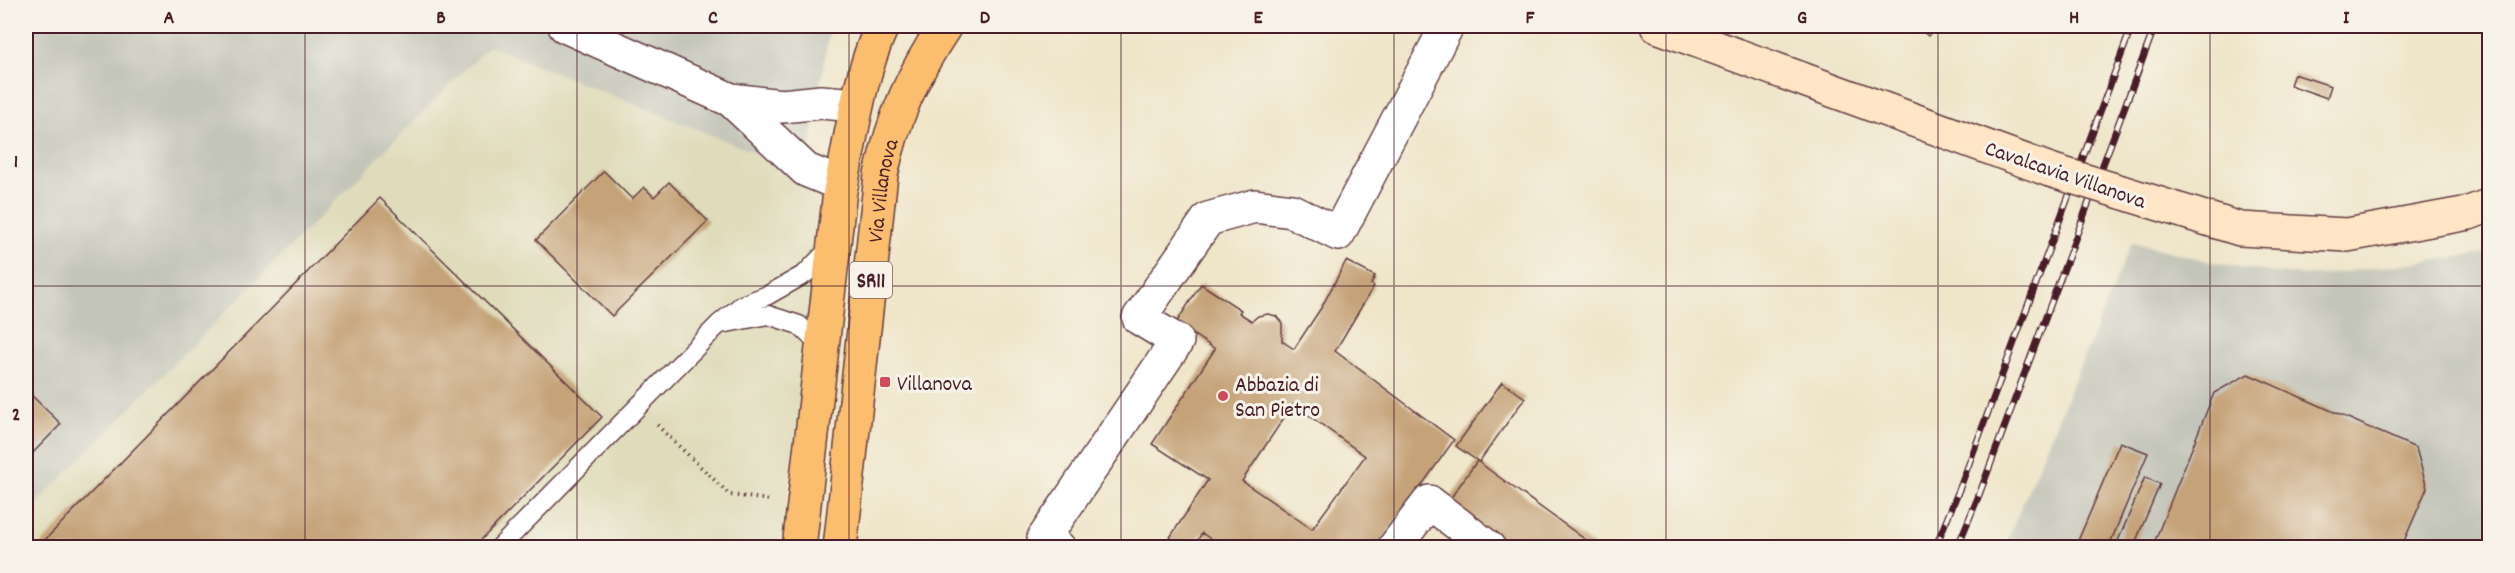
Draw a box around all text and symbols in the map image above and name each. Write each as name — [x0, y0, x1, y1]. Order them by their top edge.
text: A — [164, 5, 175, 33]
text: B — [436, 5, 446, 33]
text: C — [708, 5, 718, 33]
text: D — [980, 5, 991, 33]
text: E — [1253, 5, 1263, 33]
text: F — [1526, 5, 1536, 33]
text: G — [1797, 5, 1807, 33]
text: H — [2069, 5, 2079, 33]
text: I — [2343, 5, 2350, 33]
street label: Cavalcavia Villanova — [1980, 134, 2150, 219]
street label: Via Villanova — [862, 135, 909, 244]
text: 1 — [14, 149, 18, 177]
road number: SR11 — [850, 262, 892, 298]
place label: Villanova — [897, 370, 973, 401]
place label: Abbazia di San Pietro — [1235, 371, 1320, 427]
marker: Villanova — [878, 375, 892, 389]
marker: Abbazia di San Pietro — [1216, 389, 1230, 403]
text: 2 — [12, 402, 20, 430]

